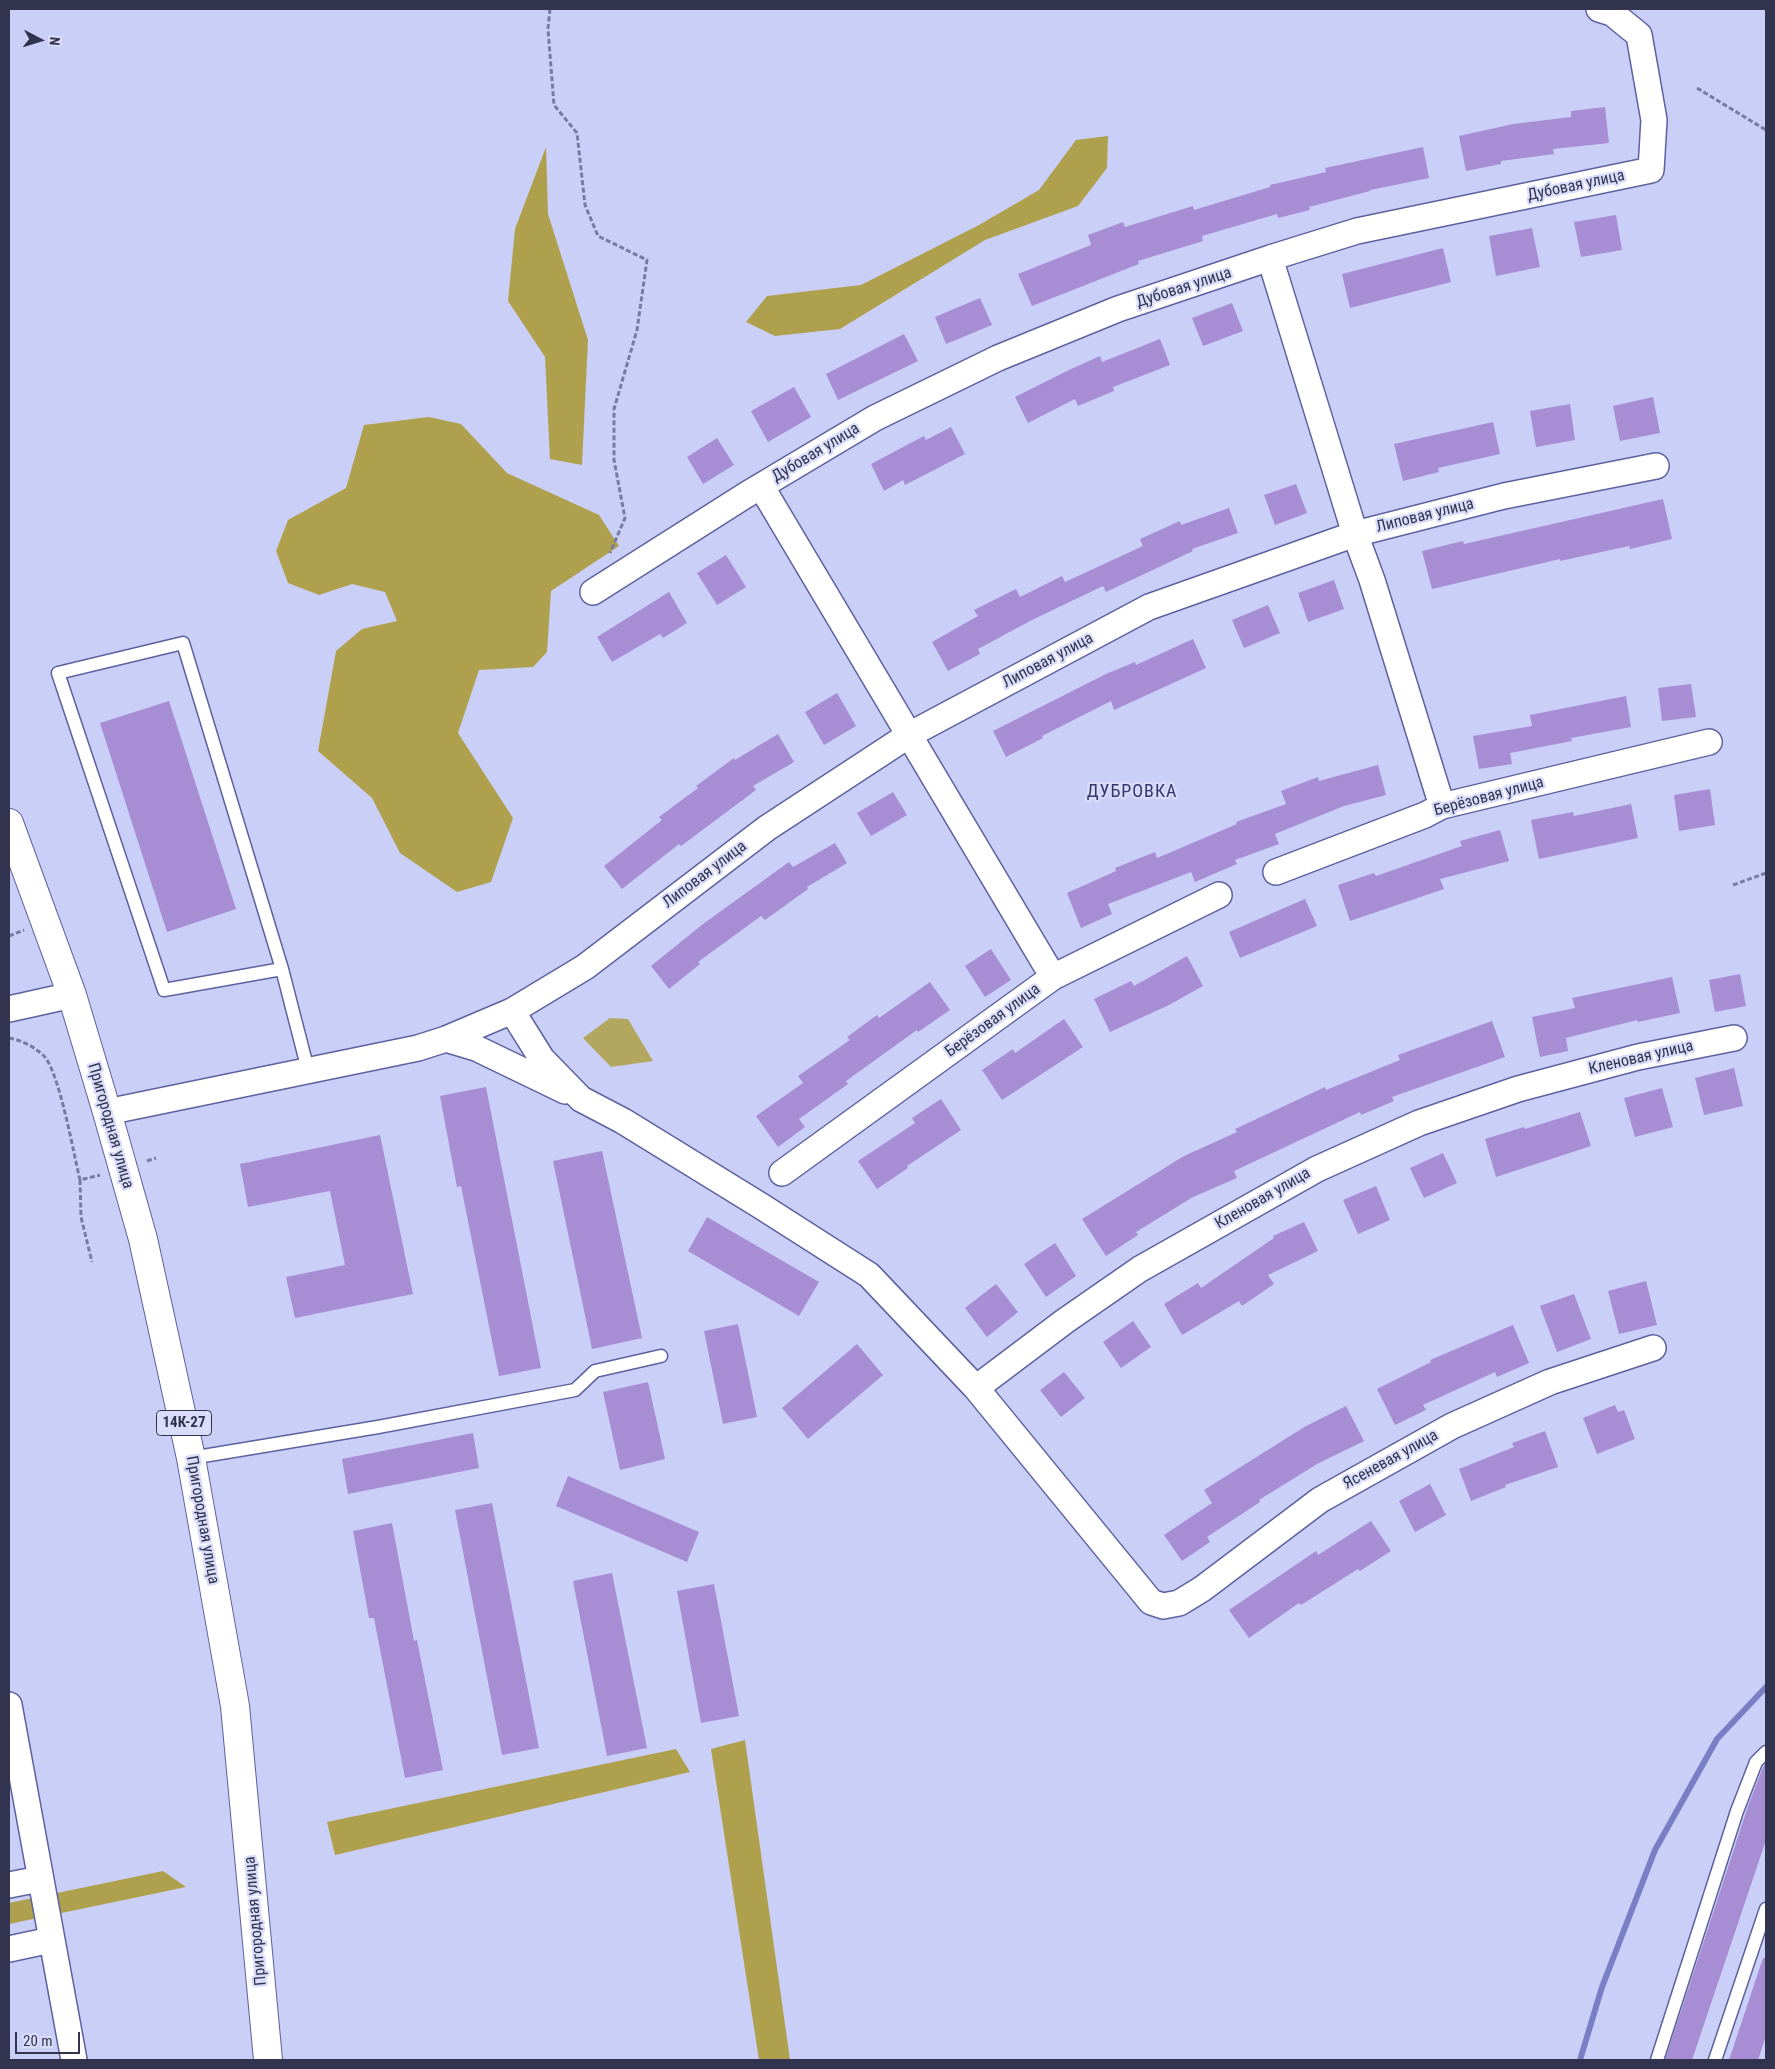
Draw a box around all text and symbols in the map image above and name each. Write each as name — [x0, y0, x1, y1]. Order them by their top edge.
north arrow — [15, 15, 65, 65]
text: N — [47, 36, 63, 46]
street label: Дубовая улица — [1526, 166, 1626, 206]
street label: Дубовая улица — [1134, 264, 1234, 312]
street label: Дубовая улица — [769, 419, 863, 487]
street label: Липовая улица — [1374, 495, 1476, 537]
street label: Липовая улица — [999, 629, 1097, 693]
street label: Берёзовая улица — [1432, 773, 1546, 821]
district label: ДУБРОВКА — [1086, 781, 1178, 803]
street label: Липовая улица — [659, 837, 751, 913]
street label: Берёзовая улица — [942, 980, 1044, 1062]
street label: Кленовая улица — [1587, 1037, 1695, 1079]
street label: Пригородная улица — [83, 1061, 137, 1191]
street label: Кленовая улица — [1212, 1164, 1314, 1234]
road number: 14К-27 — [156, 1410, 212, 1436]
street label: Ясеневая улица — [1340, 1426, 1442, 1494]
street label: Пригородная улица — [181, 1455, 223, 1585]
street label: Пригородная улица — [241, 1856, 271, 1986]
scale bar — [18, 2022, 82, 2054]
text: 20 m — [23, 2032, 53, 2050]

